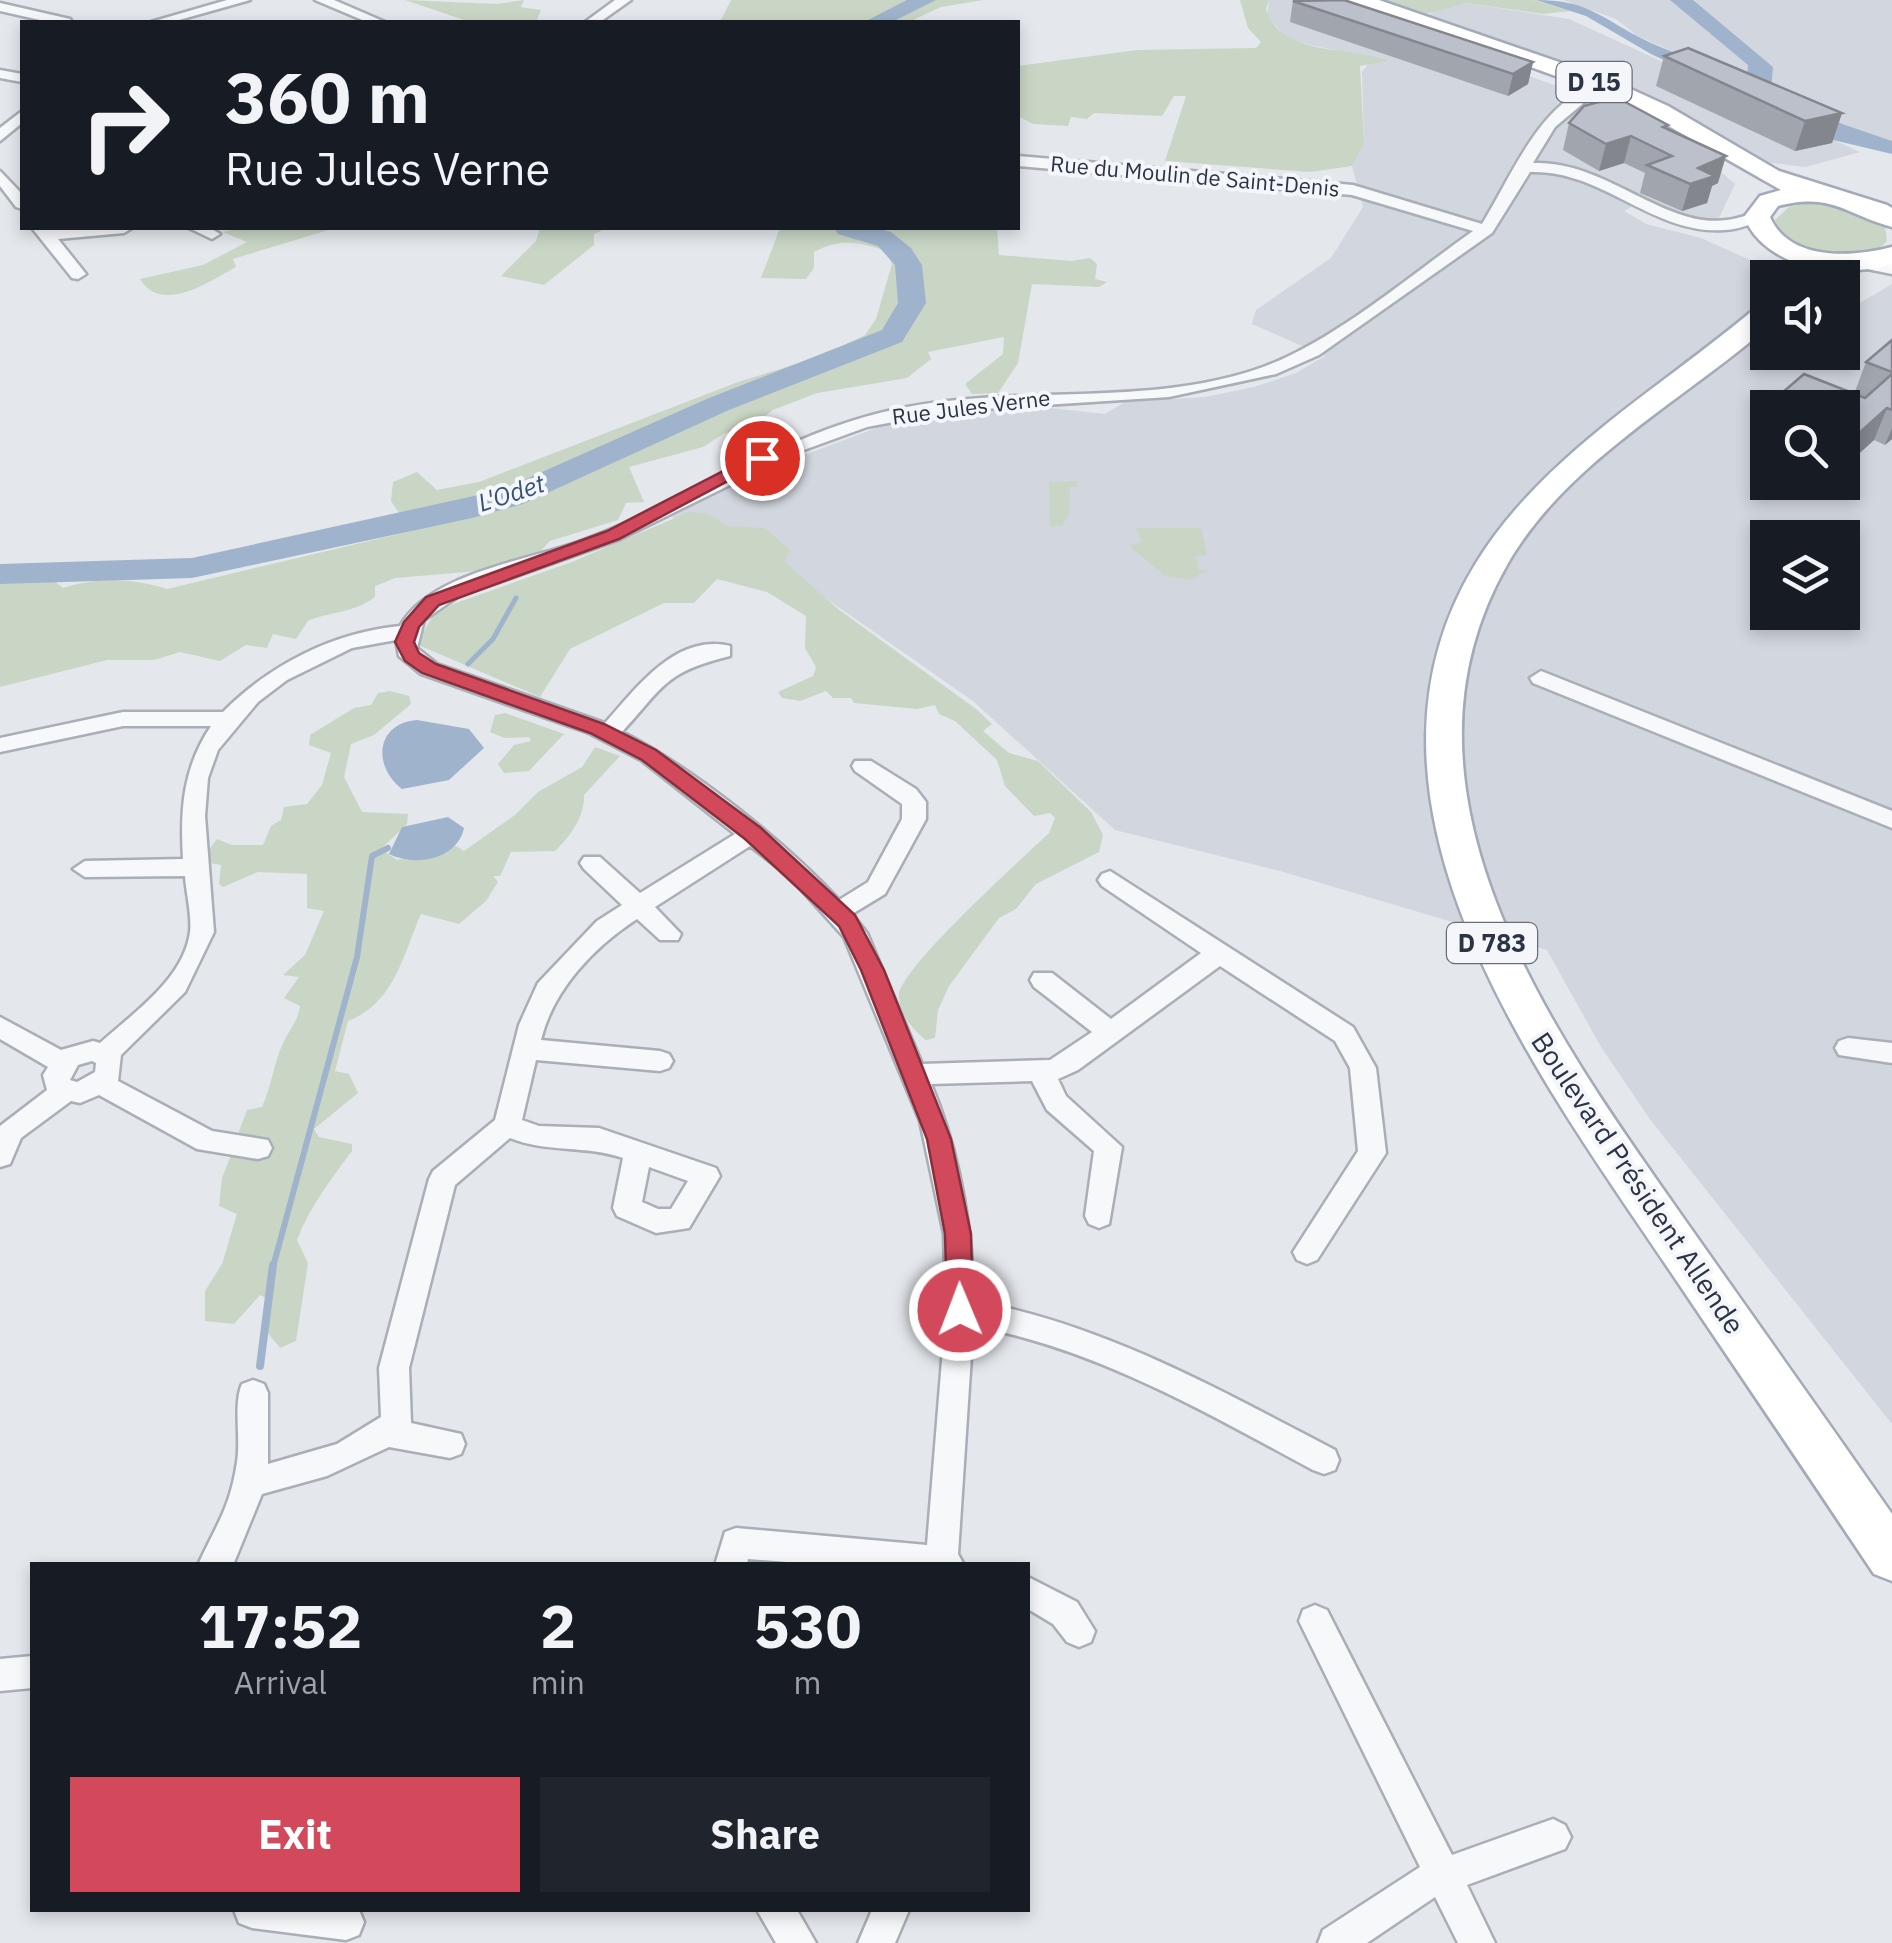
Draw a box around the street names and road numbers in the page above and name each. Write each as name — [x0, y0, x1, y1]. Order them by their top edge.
road number: D 15 — [1556, 62, 1632, 102]
street label: Rue du Moulin de Saint-Denis — [1049, 148, 1341, 203]
street label: Rue Jules Verne — [890, 382, 1052, 431]
road number: D 783 — [1447, 923, 1537, 963]
street label: Boulevard Président Allende — [1523, 1024, 1754, 1341]

